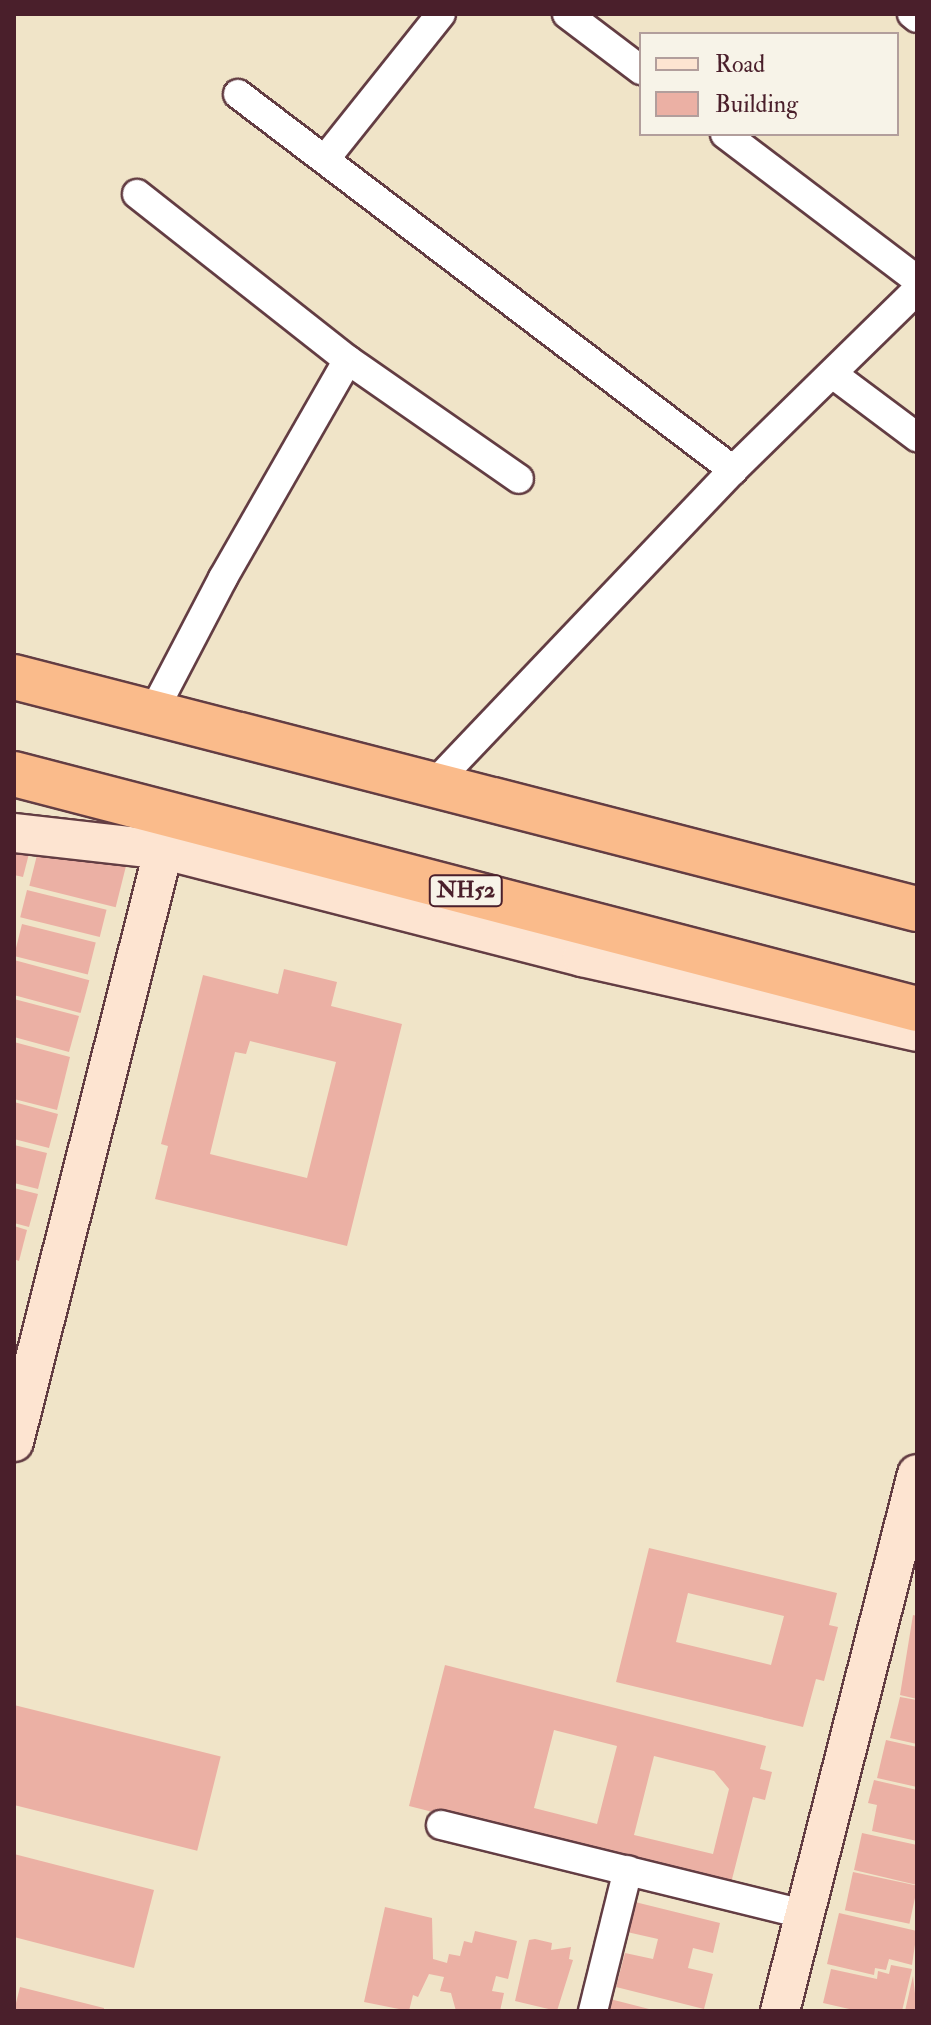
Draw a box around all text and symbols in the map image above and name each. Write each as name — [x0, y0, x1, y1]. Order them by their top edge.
legend — [639, 32, 899, 136]
text: Road — [715, 49, 765, 80]
text: Building — [715, 89, 798, 120]
road number: NH52 — [428, 873, 504, 909]

